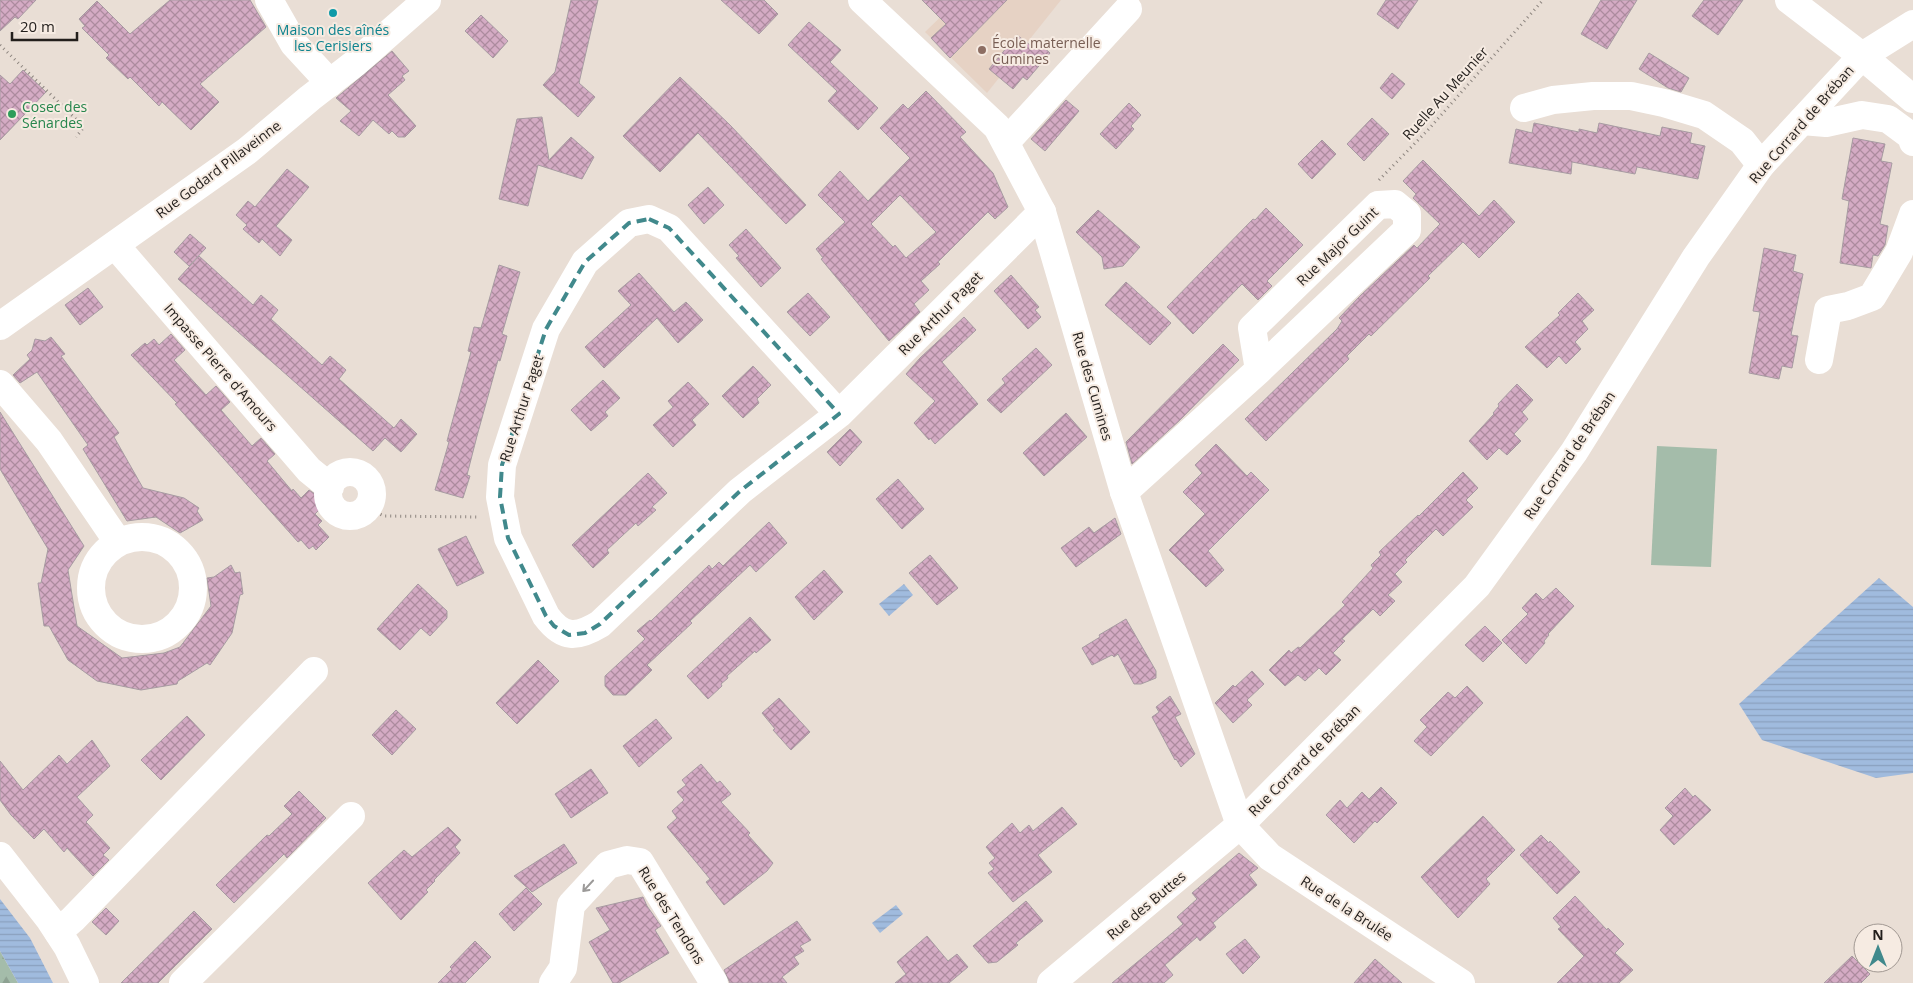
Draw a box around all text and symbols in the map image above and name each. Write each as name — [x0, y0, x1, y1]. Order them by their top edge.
marker: Maison des aînés les Cerisiers — [327, 7, 339, 19]
scale bar — [12, 10, 78, 42]
text: 20 m — [20, 16, 55, 36]
place label: Maison des aînés les Cerisiers — [277, 20, 390, 55]
place label: École maternelle Cumines — [992, 33, 1101, 68]
street label: Ruelle Au Meunier — [1398, 42, 1492, 144]
marker: École maternelle Cumines — [976, 44, 988, 56]
street label: Rue Corrard de Bréban — [1744, 61, 1858, 187]
place label: Cosec des Sénardes — [22, 97, 88, 132]
marker: Cosec des Sénardes — [6, 108, 18, 120]
street label: Rue Godard Pillaveinne — [152, 116, 284, 222]
street label: Rue Major Guint — [1292, 202, 1382, 290]
street label: Rue Arthur Paget — [894, 267, 986, 359]
street label: Impasse Pierre d'Amours — [160, 299, 282, 435]
street label: Rue des Cumines — [1068, 329, 1118, 443]
street label: Rue Arthur Paget — [495, 352, 547, 464]
street label: Rue Corrard de Bréban — [1519, 387, 1619, 523]
street label: Rue Corrard de Bréban — [1244, 700, 1364, 820]
street label: Rue des Tendons — [634, 863, 710, 968]
street label: Rue des Buttes — [1103, 866, 1190, 944]
street label: Rue de la Brulée — [1297, 871, 1397, 945]
one-way arrow — [582, 879, 594, 892]
north arrow — [1853, 923, 1903, 973]
text: N — [1872, 925, 1884, 944]

